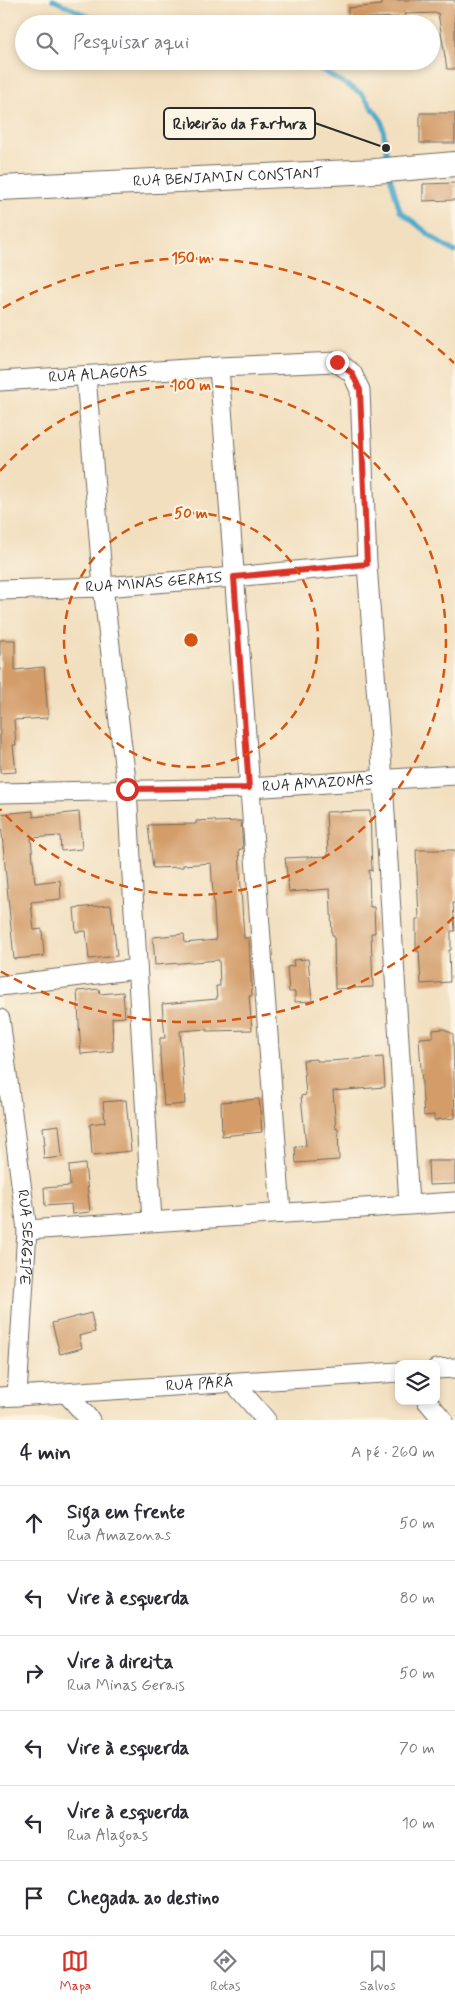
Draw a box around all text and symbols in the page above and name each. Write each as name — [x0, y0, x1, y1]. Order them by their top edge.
search box — [15, 15, 440, 70]
icon: search — [33, 29, 61, 57]
text: Pesquisar aqui — [73, 30, 189, 55]
callout: Ribeirão da Fartura — [164, 108, 315, 139]
text: Ribeirão da Fartura — [173, 114, 307, 135]
street label: RUA BENJAMIN CONSTANT — [133, 163, 324, 192]
text: 150 m — [171, 249, 211, 269]
route end — [326, 351, 349, 374]
street label: RUA ALAGOAS — [48, 362, 148, 388]
text: 100 m — [171, 376, 211, 396]
text: 50 m — [174, 504, 208, 524]
street label: RUA MINAS GERAIS — [85, 568, 223, 598]
centre of rings — [182, 631, 200, 649]
street label: RUA AMAZONAS — [262, 770, 374, 797]
route start — [116, 778, 139, 801]
street label: RUA SERGIPE — [12, 1188, 37, 1286]
map controls — [395, 1360, 440, 1405]
button: layers — [395, 1360, 440, 1405]
street label: RUA PARÁ — [165, 1371, 234, 1397]
text: 4 min — [20, 1439, 71, 1467]
text: A pé · 260 m — [351, 1442, 435, 1463]
text: Siga em frente — [67, 1500, 185, 1525]
icon: ahead — [20, 1509, 48, 1537]
text: 50 m — [399, 1513, 435, 1534]
text: Rua Amazonas — [67, 1525, 171, 1546]
icon: left — [20, 1584, 48, 1612]
text: Vire à esquerda — [67, 1586, 189, 1611]
text: 80 m — [400, 1588, 435, 1609]
text: Vire à direita — [67, 1650, 173, 1675]
icon: right — [20, 1659, 48, 1687]
text: 50 m — [399, 1663, 435, 1684]
text: Rua Minas Gerais — [67, 1675, 185, 1696]
icon: left — [20, 1734, 48, 1762]
text: Vire à esquerda — [67, 1736, 189, 1761]
text: 70 m — [399, 1738, 435, 1759]
text: Vire à esquerda — [67, 1800, 189, 1825]
icon: left — [20, 1809, 48, 1837]
text: 10 m — [402, 1813, 435, 1834]
text: Rua Alagoas — [67, 1825, 148, 1846]
icon: arrive — [20, 1884, 48, 1912]
text: Chegada ao destino — [67, 1886, 219, 1911]
tab: Mapa — [59, 1947, 91, 1995]
tab: Rotas — [210, 1947, 241, 1995]
tab: Salvos — [359, 1947, 396, 1995]

